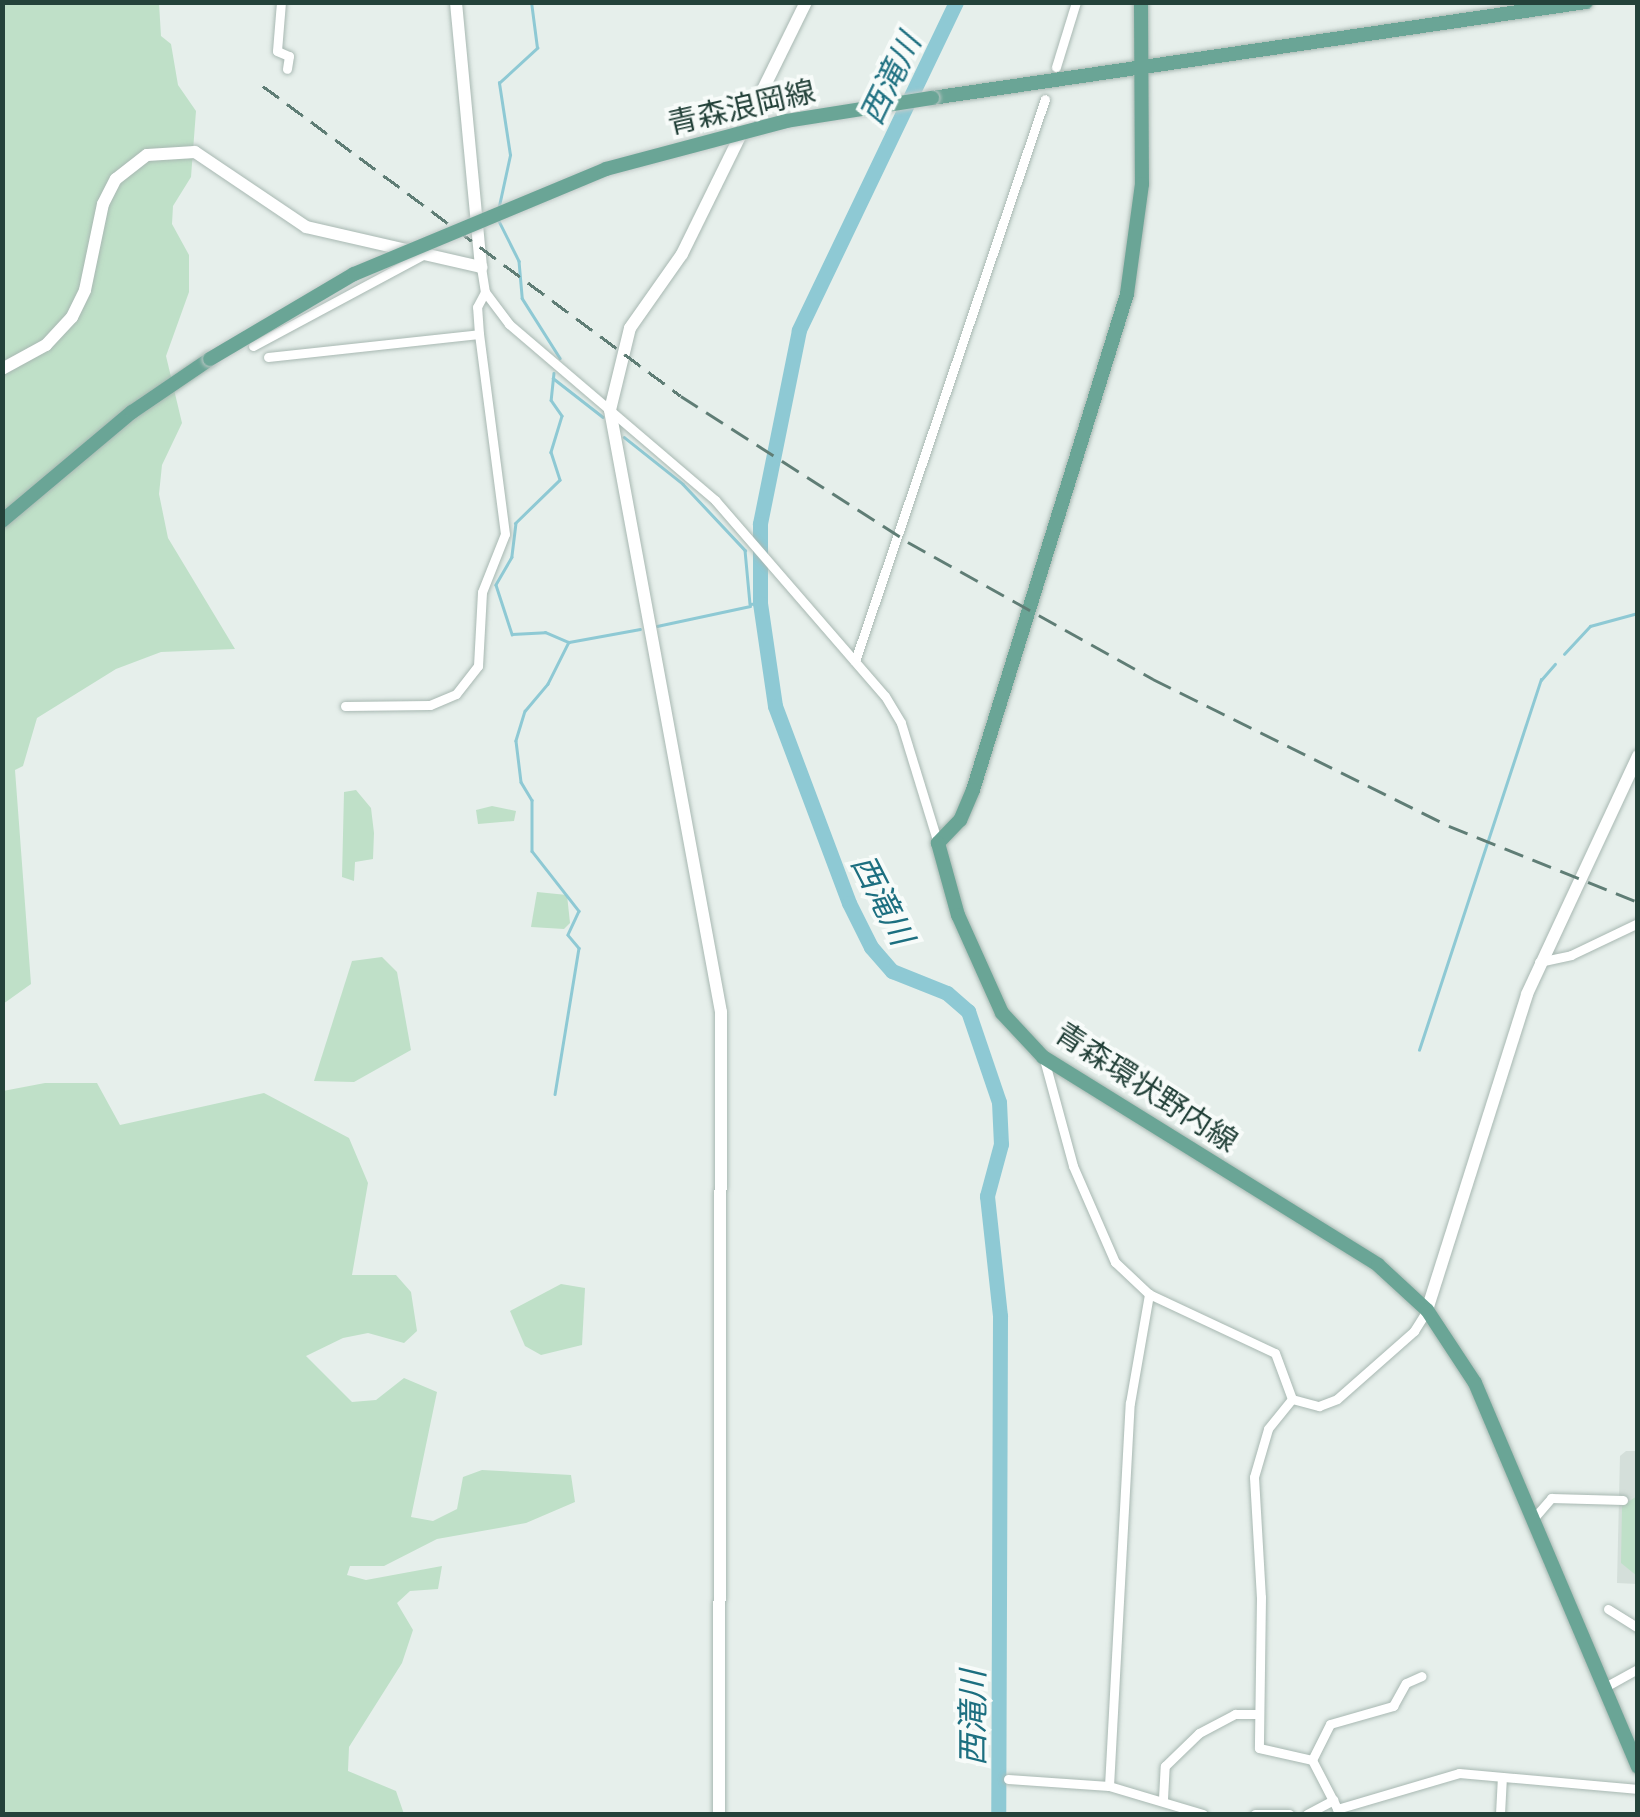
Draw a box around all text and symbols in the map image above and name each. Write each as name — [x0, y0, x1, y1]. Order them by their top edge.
water label: 西滝川 — [851, 26, 927, 130]
street label: 青森浪岡線 — [664, 72, 818, 140]
water label: 西滝川 — [845, 848, 923, 950]
street label: 青森環状野内線 — [1049, 1014, 1245, 1158]
water label: 西滝川 — [952, 1670, 990, 1766]

